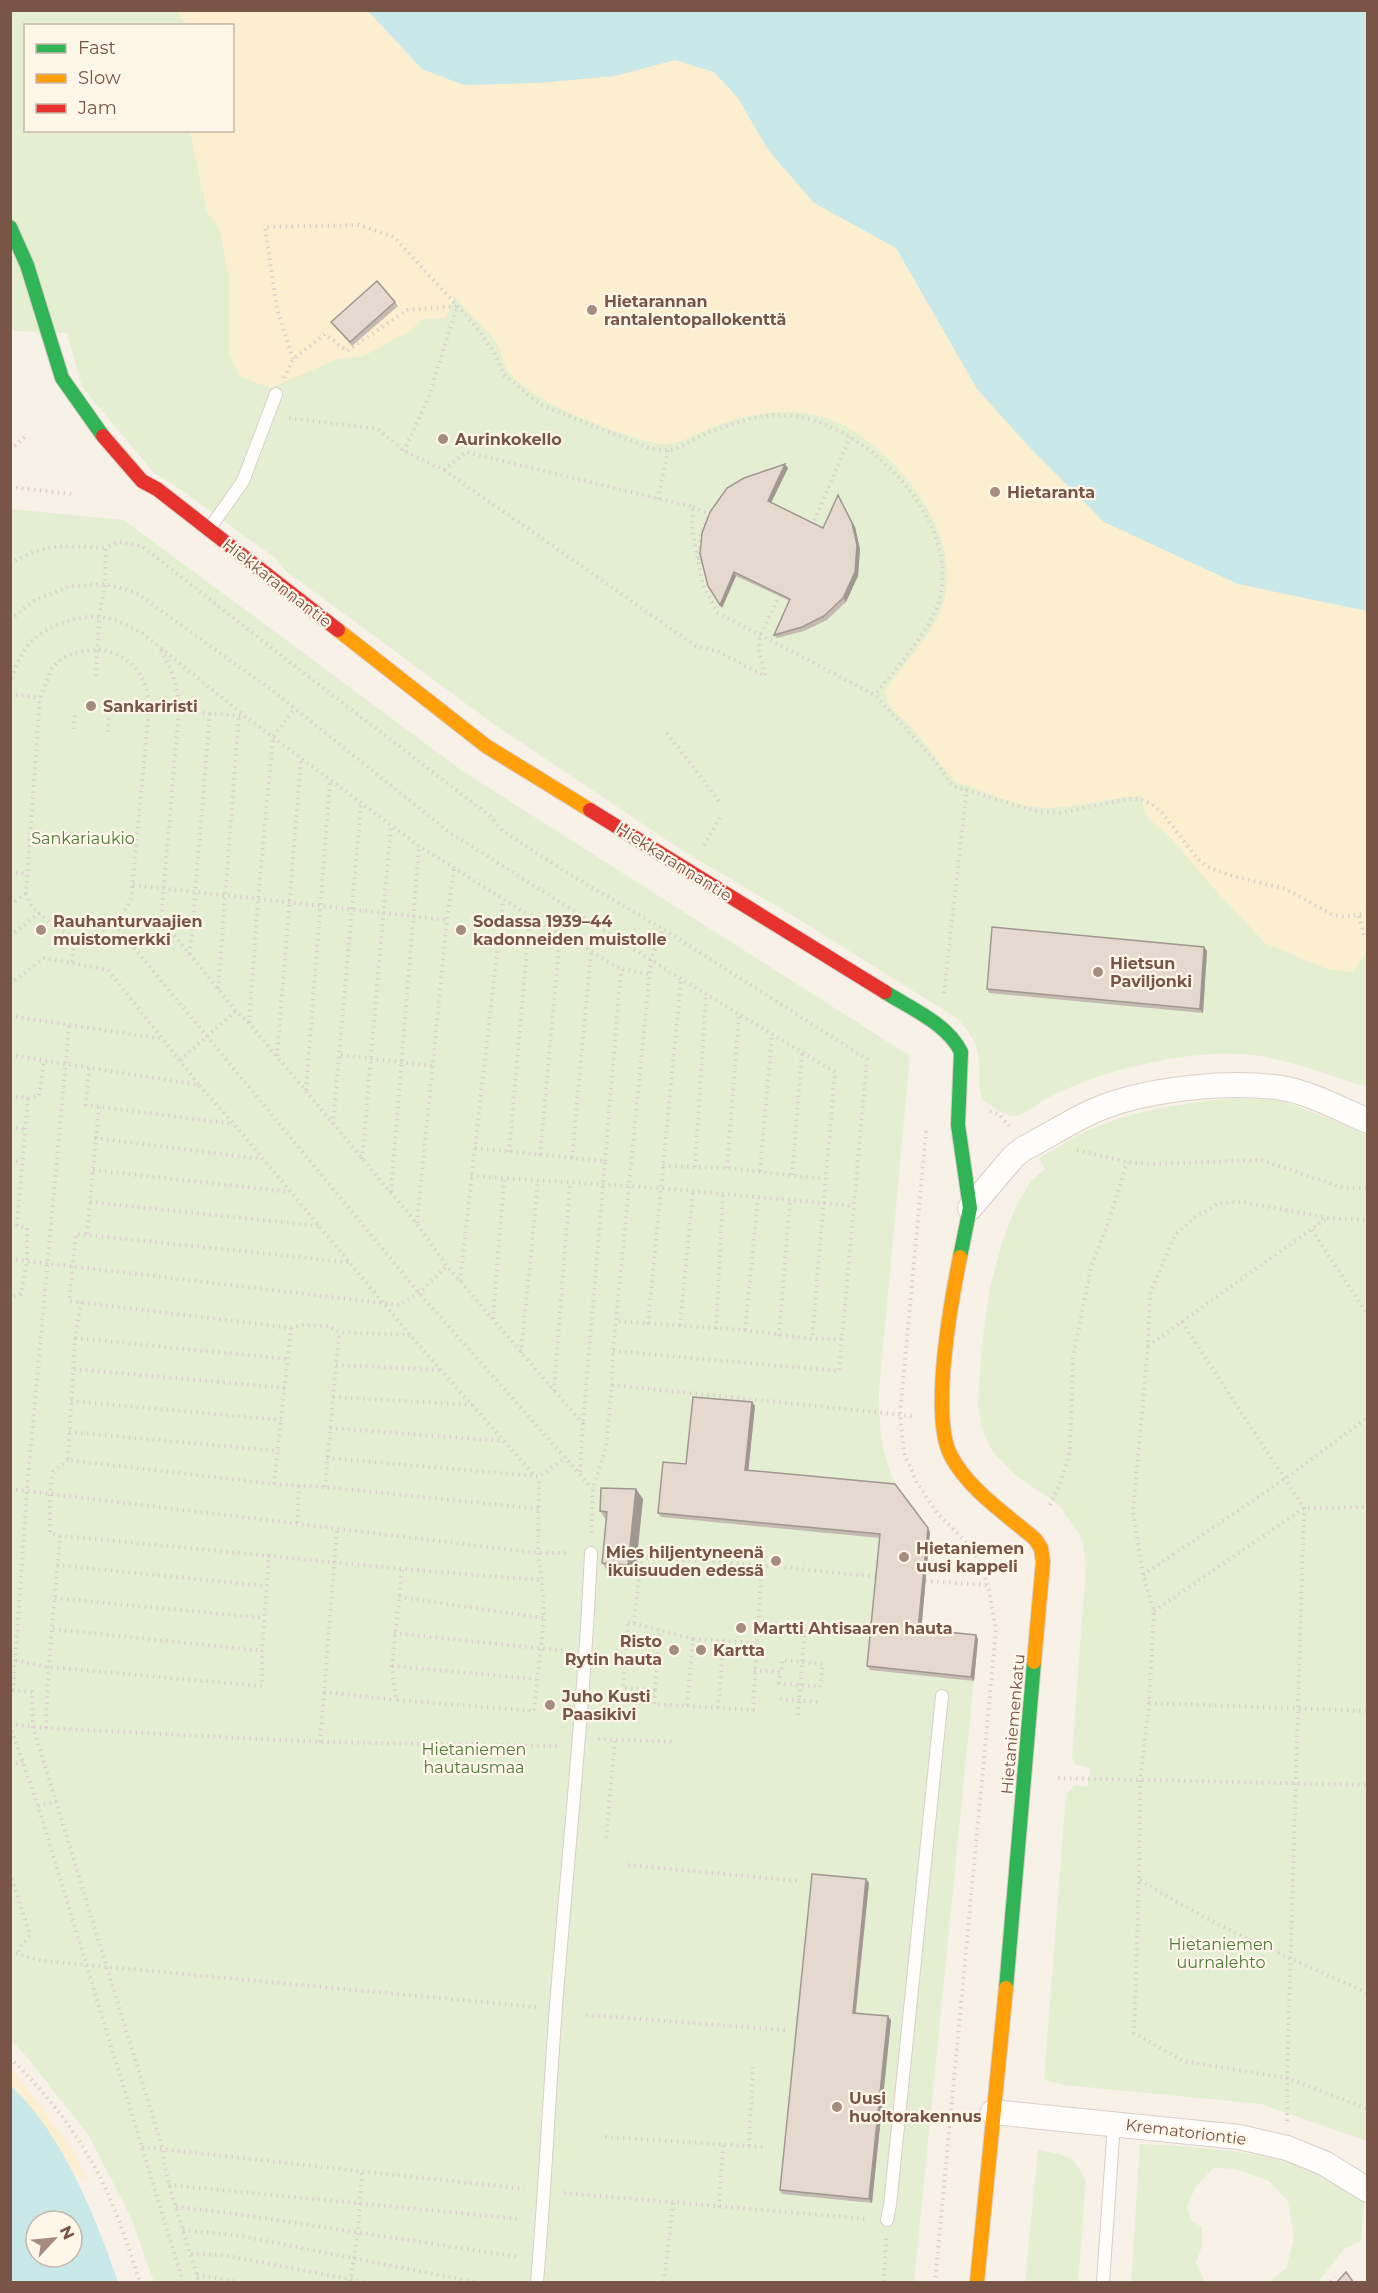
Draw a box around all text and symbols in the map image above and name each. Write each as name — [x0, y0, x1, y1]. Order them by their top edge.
legend — [24, 24, 234, 132]
text: Fast — [78, 37, 116, 59]
text: Slow — [78, 67, 121, 89]
text: Jam — [77, 97, 117, 119]
place label: Hietarannan rantalentopallokenttä — [604, 292, 786, 329]
marker: Hietarannan rantalentopallokenttä — [585, 303, 599, 317]
place label: Aurinkokello — [454, 430, 562, 449]
marker: Aurinkokello — [436, 432, 450, 446]
place label: Hietaranta — [1007, 483, 1095, 502]
marker: Hietaranta — [988, 485, 1002, 499]
street label: Hiekkarannantie — [219, 535, 335, 631]
place label: Sankariristi — [103, 697, 198, 716]
marker: Sankariristi — [84, 699, 98, 713]
street label: Hiekkarannantie — [613, 819, 735, 905]
park label: Sankariaukio — [31, 829, 135, 848]
place label: Rauhanturvaajien muistomerkki — [53, 912, 202, 949]
place label: Sodassa 1939–44 kadonneiden muistolle — [473, 912, 667, 949]
marker: Rauhanturvaajien muistomerkki — [34, 923, 48, 937]
marker: Sodassa 1939–44 kadonneiden muistolle — [454, 923, 468, 937]
place label: Hietsun Paviljonki — [1110, 954, 1192, 991]
marker: Hietsun Paviljonki — [1091, 965, 1105, 979]
place label: Hietaniemen uusi kappeli — [916, 1539, 1024, 1576]
place label: Mies hiljentyneenä ikuisuuden edessä — [606, 1543, 764, 1580]
marker: Hietaniemen uusi kappeli — [897, 1550, 911, 1564]
marker: Mies hiljentyneenä ikuisuuden edessä — [769, 1554, 783, 1568]
place label: Martti Ahtisaaren hauta — [753, 1619, 953, 1638]
marker: Martti Ahtisaaren hauta — [734, 1621, 748, 1635]
place label: Risto Rytin hauta — [565, 1632, 662, 1669]
place label: Kartta — [713, 1641, 765, 1660]
marker: Risto Rytin hauta — [667, 1643, 681, 1657]
marker: Kartta — [694, 1643, 708, 1657]
street label: Hietaniemenkatu — [997, 1653, 1029, 1795]
place label: Juho Kusti Paasikivi — [561, 1687, 651, 1724]
marker: Juho Kusti Paasikivi — [543, 1698, 557, 1712]
park label: Hietaniemen hautausmaa — [422, 1740, 526, 1777]
park label: Hietaniemen uurnalehto — [1169, 1935, 1273, 1972]
place label: Uusi huoltorakennus — [849, 2089, 982, 2126]
marker: Uusi huoltorakennus — [830, 2100, 844, 2114]
street label: Krematoriontie — [1124, 2115, 1248, 2149]
north arrow — [24, 2209, 84, 2269]
text: N — [56, 2223, 78, 2243]

